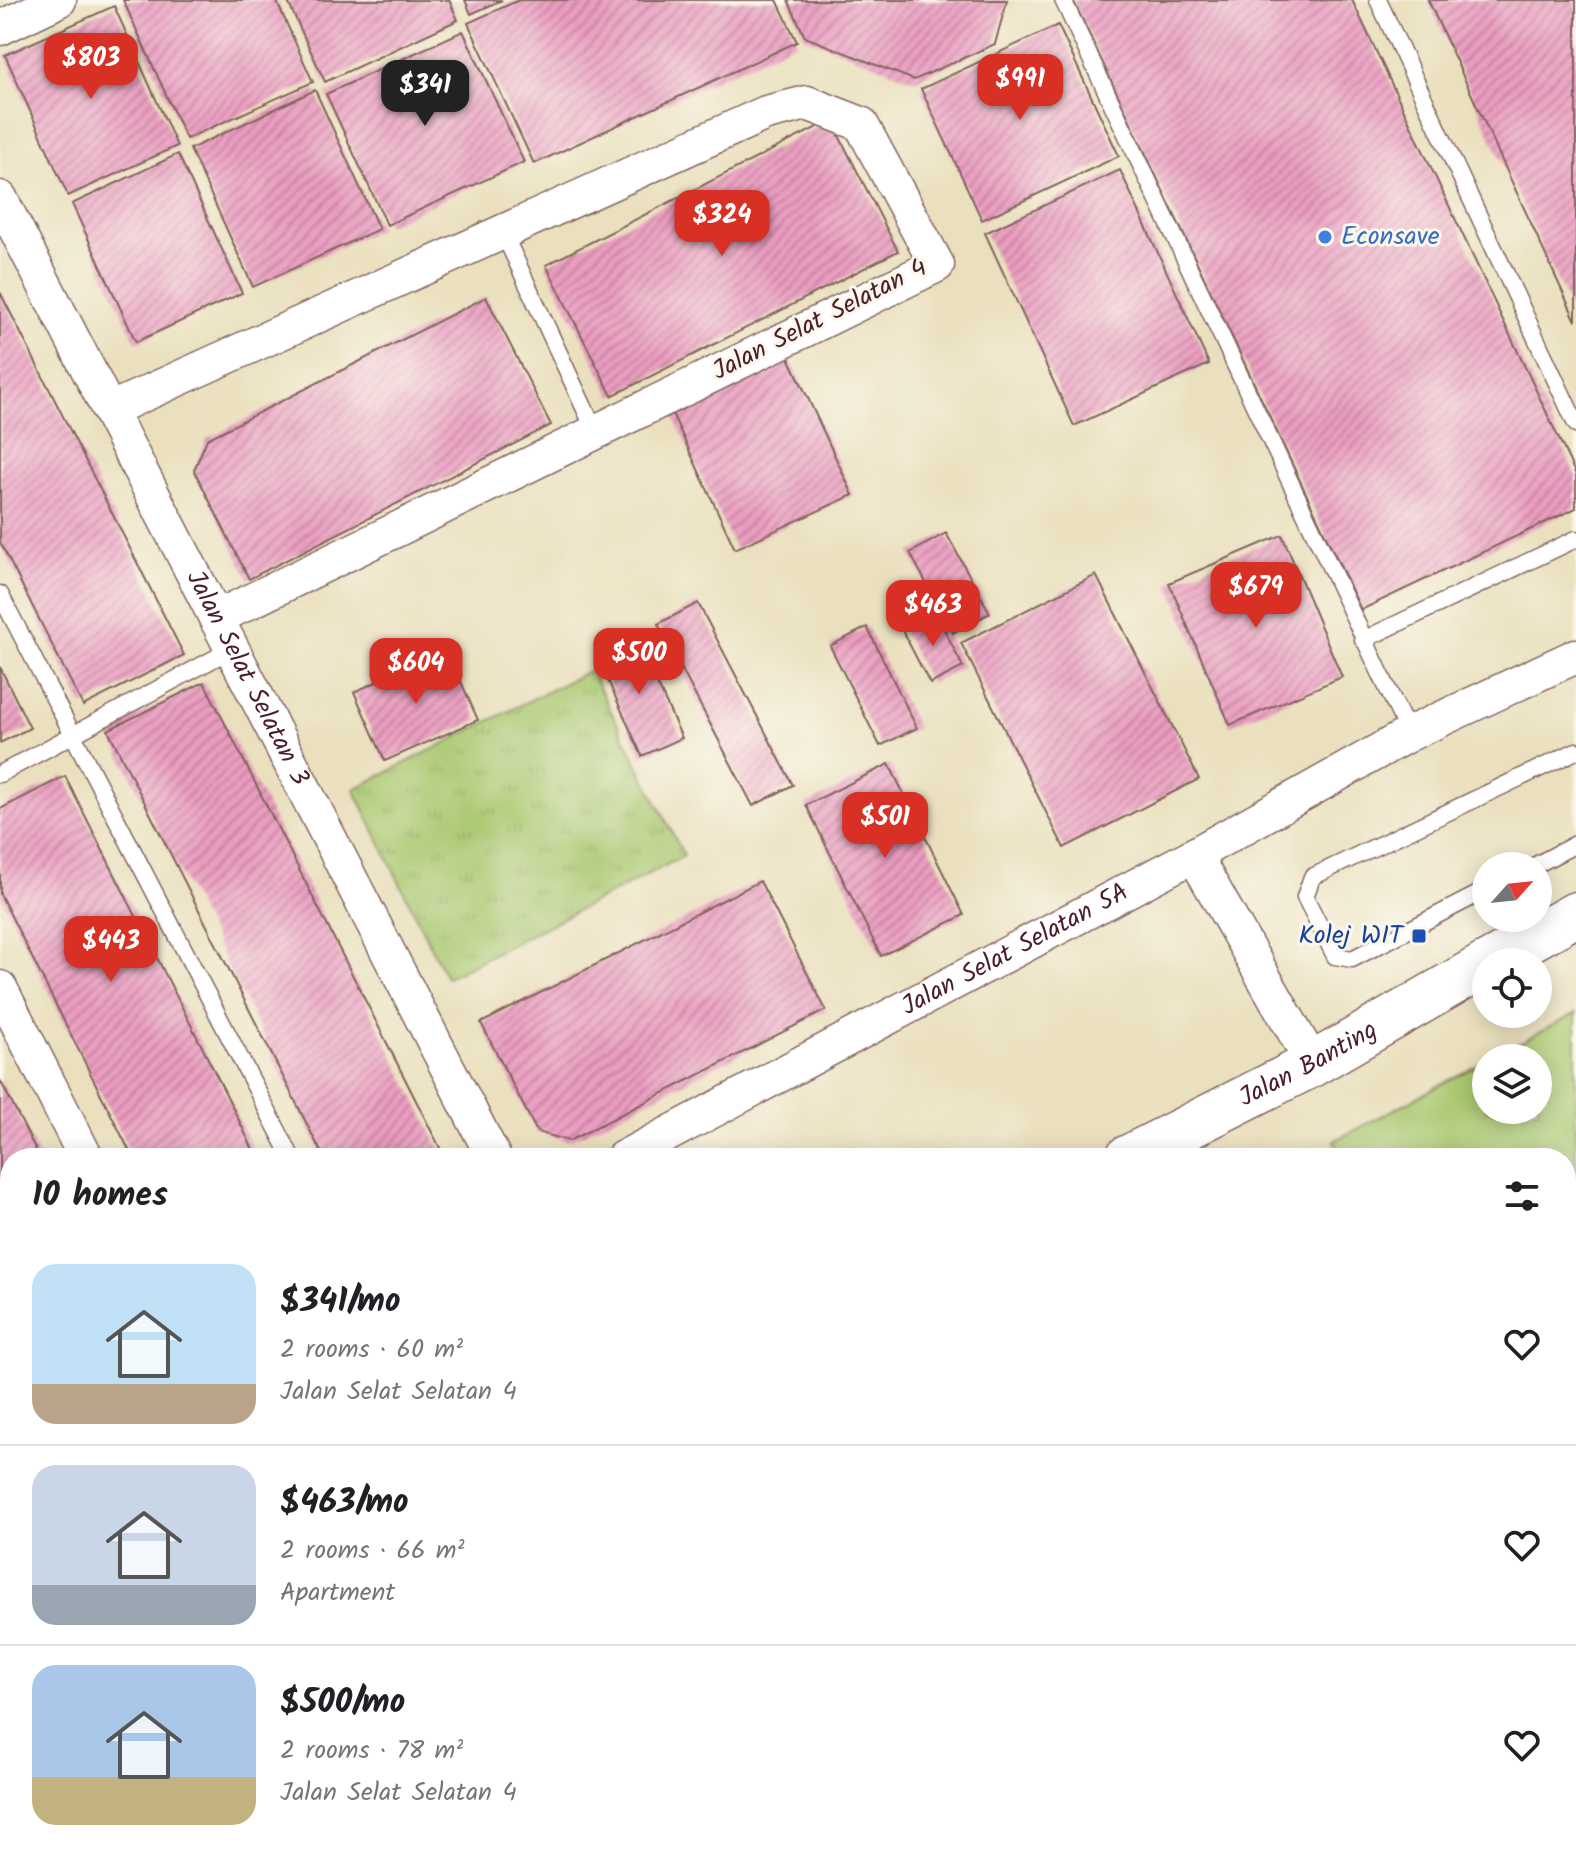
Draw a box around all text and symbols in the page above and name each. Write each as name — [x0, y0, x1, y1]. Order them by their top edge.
pin: $803 — [44, 33, 138, 101]
text: $803 — [62, 38, 120, 80]
pin: $991 — [973, 54, 1067, 122]
text: $991 — [995, 59, 1045, 101]
pin: $341 — [378, 60, 472, 128]
text: $341 — [399, 65, 451, 107]
pin: $324 — [675, 190, 769, 258]
text: $324 — [693, 195, 751, 237]
place label: Econsave — [1341, 216, 1440, 258]
marker: Econsave — [1316, 228, 1334, 246]
street label: Jalan Selat Selatan 4 — [705, 248, 935, 392]
pin: $679 — [1209, 562, 1303, 630]
street label: Jalan Selat Selatan 3 — [174, 563, 320, 793]
text: $679 — [1229, 567, 1283, 609]
pin: $463 — [886, 580, 980, 648]
text: $463 — [904, 585, 962, 627]
pin: $500 — [592, 628, 686, 696]
text: $500 — [611, 633, 667, 675]
pin: $604 — [369, 638, 463, 706]
text: $604 — [388, 643, 445, 685]
pin: $501 — [838, 792, 932, 860]
text: $501 — [860, 797, 910, 839]
north arrow — [1472, 852, 1552, 932]
map controls — [1472, 852, 1552, 1124]
street label: Jalan Selat Selatan 5A — [894, 872, 1136, 1028]
place label: Kolej WIT — [1298, 915, 1405, 957]
pin: $443 — [64, 916, 158, 984]
text: $443 — [82, 921, 140, 963]
marker: Kolej WIT — [1410, 927, 1428, 945]
button: locate — [1472, 948, 1552, 1028]
street label: Jalan Banting — [1232, 1010, 1386, 1119]
button: layers — [1472, 1044, 1552, 1124]
text: 10 homes — [32, 1169, 168, 1223]
icon: filters — [1500, 1174, 1544, 1218]
text: $341/mo — [280, 1275, 400, 1329]
icon: home — [96, 1296, 192, 1392]
icon: heart — [1500, 1322, 1544, 1366]
text: 2 rooms · 60 m² — [280, 1329, 463, 1371]
text: Jalan Selat Selatan 4 — [280, 1371, 517, 1413]
text: $463/mo — [280, 1476, 409, 1530]
icon: home — [96, 1497, 192, 1593]
icon: heart — [1500, 1523, 1544, 1567]
text: 2 rooms · 66 m² — [280, 1530, 465, 1572]
text: Apartment — [280, 1572, 395, 1614]
text: $500/mo — [280, 1676, 405, 1730]
icon: home — [96, 1697, 192, 1793]
icon: heart — [1500, 1723, 1544, 1767]
text: 2 rooms · 78 m² — [280, 1730, 463, 1772]
text: Jalan Selat Selatan 4 — [280, 1772, 517, 1814]

